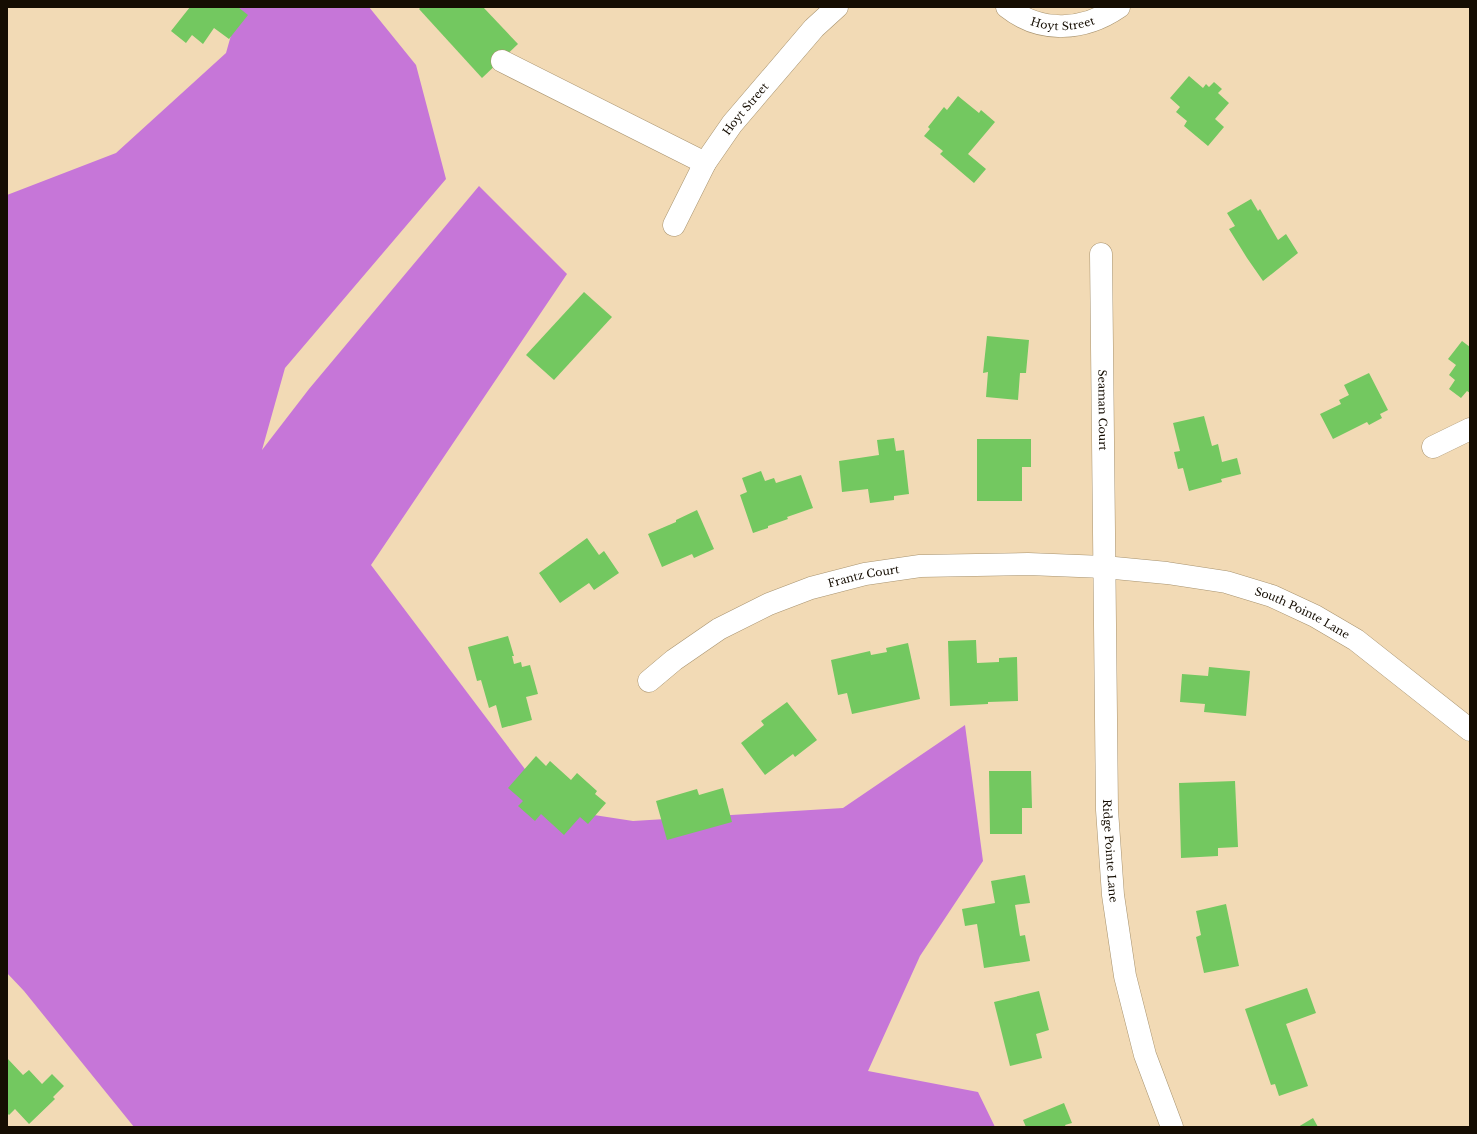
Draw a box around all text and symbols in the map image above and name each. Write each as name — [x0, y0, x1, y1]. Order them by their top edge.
street label: Hoyt Street — [1029, 13, 1097, 33]
street label: Hoyt Street — [719, 79, 772, 138]
street label: Seaman Court — [1095, 369, 1110, 451]
street label: Frantz Court — [826, 562, 901, 590]
street label: South Pointe Lane — [1253, 584, 1352, 642]
street label: Ridge Pointe Lane — [1100, 799, 1121, 903]

